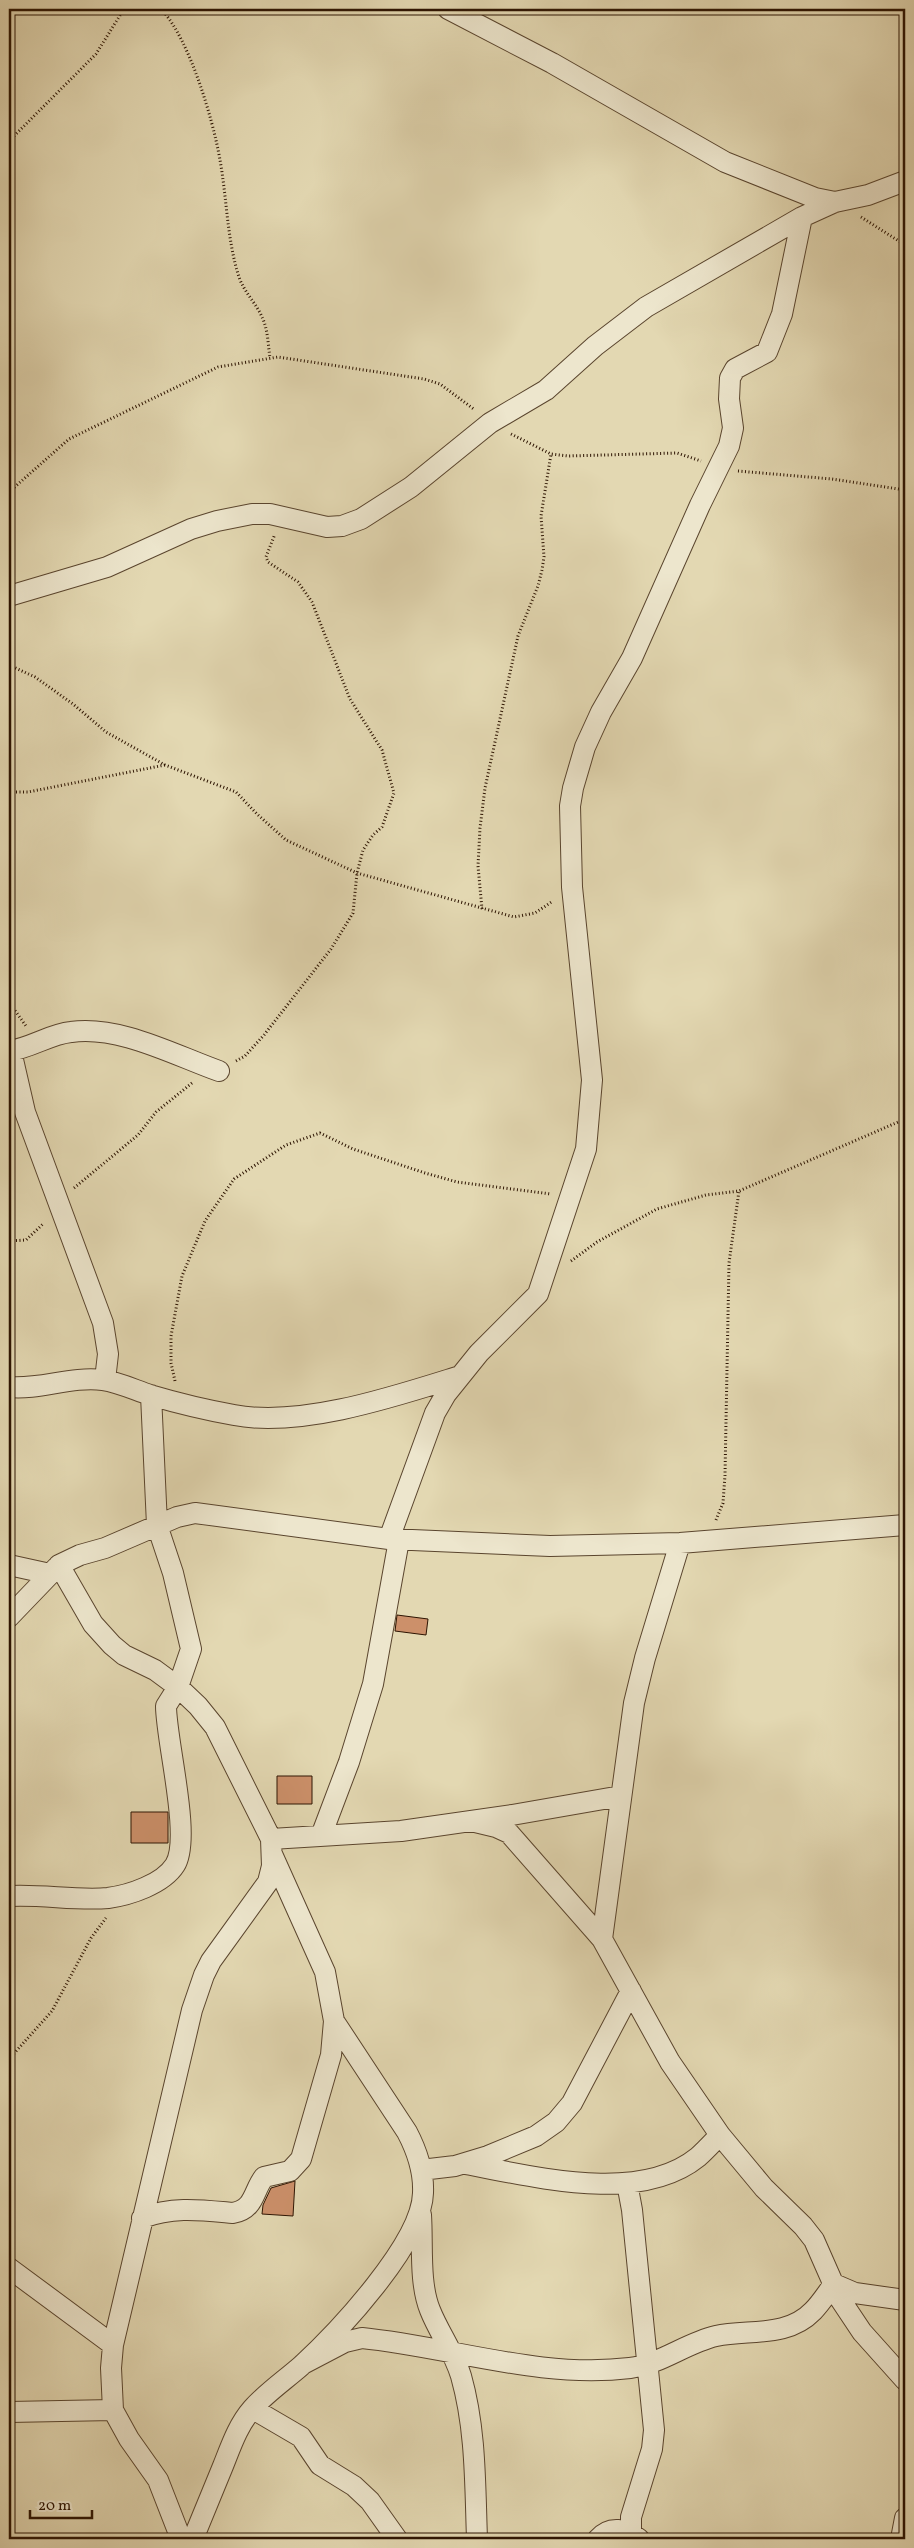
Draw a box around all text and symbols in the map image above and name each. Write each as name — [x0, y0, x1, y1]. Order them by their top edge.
scale bar — [30, 2488, 92, 2520]
text: 20 m — [38, 2496, 71, 2517]

